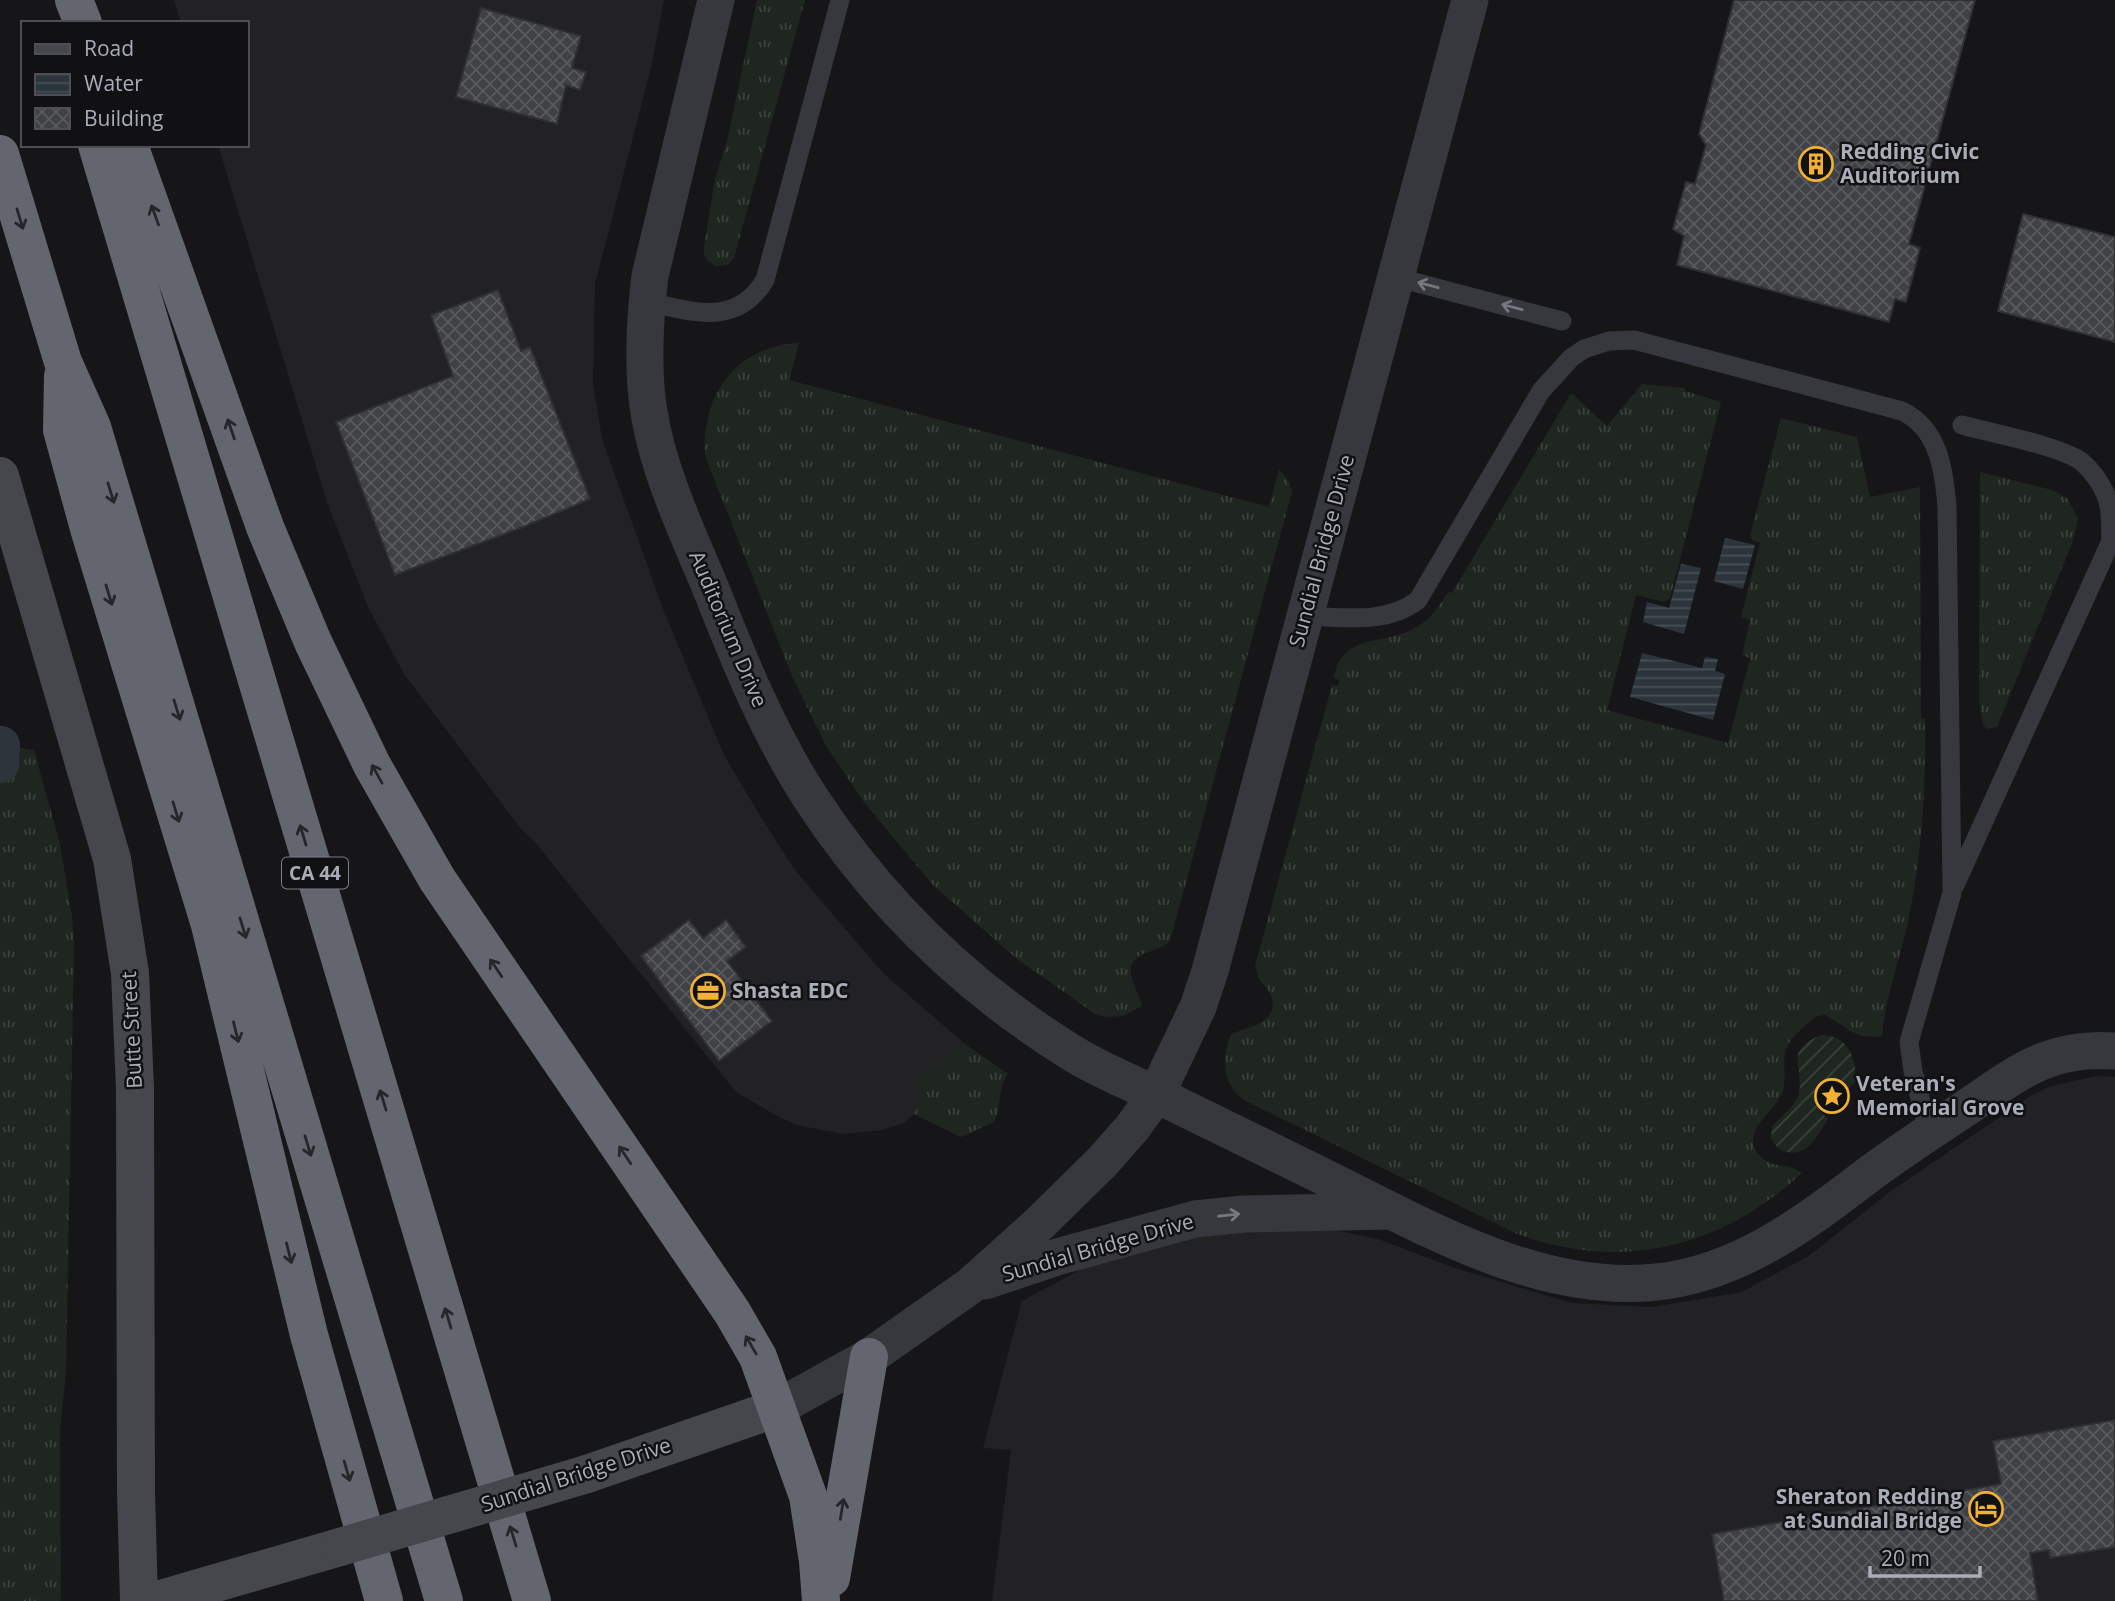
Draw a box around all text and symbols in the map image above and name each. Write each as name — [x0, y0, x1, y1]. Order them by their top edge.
legend — [21, 21, 248, 147]
text: Road — [84, 34, 134, 62]
text: Water — [84, 69, 143, 97]
text: Building — [84, 104, 163, 132]
place label: Redding Civic Auditorium — [1840, 137, 1980, 189]
building icon: Redding Civic Auditorium — [1797, 145, 1835, 183]
one-way arrow — [148, 204, 160, 226]
one-way arrow — [14, 208, 27, 230]
one-way arrow — [1417, 278, 1440, 291]
one-way arrow — [1501, 300, 1523, 313]
one-way arrow — [224, 418, 237, 440]
street label: Sundial Bridge Drive — [1282, 451, 1360, 650]
one-way arrow — [106, 481, 119, 503]
street label: Auditorium Drive — [683, 546, 775, 711]
one-way arrow — [104, 583, 117, 605]
one-way arrow — [172, 699, 185, 721]
one-way arrow — [370, 764, 383, 785]
one-way arrow — [170, 801, 183, 823]
one-way arrow — [296, 824, 309, 846]
road number: CA 44 — [282, 858, 348, 888]
one-way arrow — [238, 917, 251, 939]
one-way arrow — [489, 958, 503, 978]
street label: Butte Street — [114, 971, 148, 1089]
office icon: Shasta EDC — [689, 972, 727, 1010]
place label: Shasta EDC — [732, 976, 848, 1004]
one-way arrow — [230, 1020, 243, 1042]
place label: Veteran's Memorial Grove — [1856, 1069, 2024, 1121]
place icon: Veteran's Memorial Grove — [1813, 1077, 1851, 1115]
one-way arrow — [375, 1089, 388, 1111]
one-way arrow — [303, 1135, 316, 1157]
one-way arrow — [618, 1146, 632, 1165]
street label: Sundial Bridge Drive — [999, 1206, 1197, 1288]
one-way arrow — [1217, 1208, 1239, 1221]
one-way arrow — [283, 1241, 296, 1264]
one-way arrow — [440, 1307, 453, 1329]
one-way arrow — [744, 1335, 758, 1355]
street label: Sundial Bridge Drive — [477, 1430, 674, 1518]
one-way arrow — [341, 1459, 354, 1482]
place label: Sheraton Redding at Sundial Bridge — [1776, 1482, 1962, 1534]
hotel icon: Sheraton Redding at Sundial Bridge — [1967, 1490, 2005, 1528]
one-way arrow — [836, 1498, 849, 1521]
one-way arrow — [505, 1525, 518, 1547]
scale bar — [1870, 1534, 1980, 1578]
text: 20 m — [1881, 1544, 1930, 1572]

